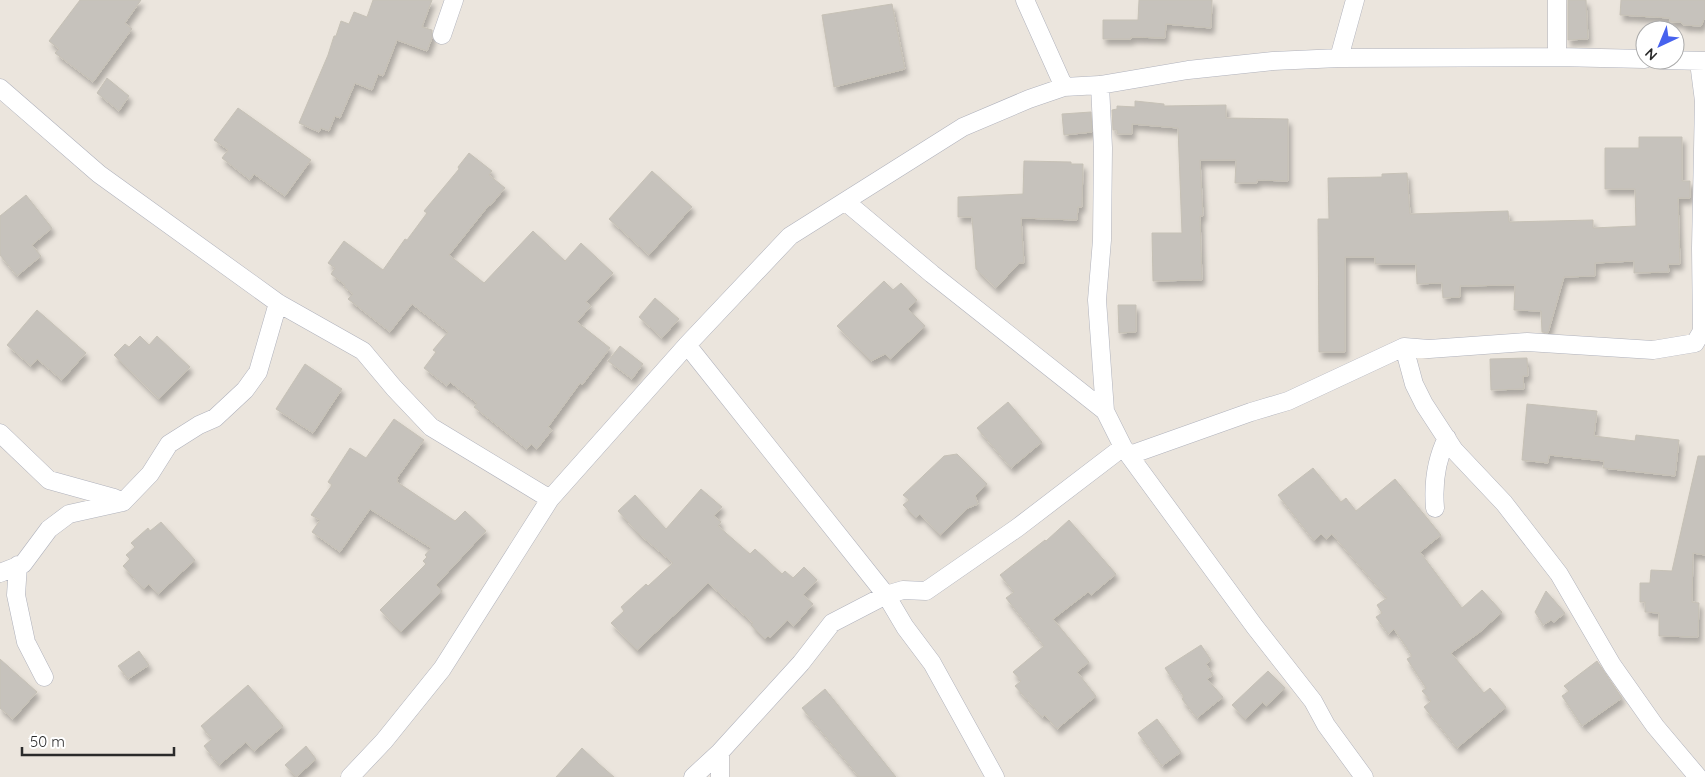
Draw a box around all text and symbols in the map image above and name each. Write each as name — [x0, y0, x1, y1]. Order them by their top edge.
north arrow — [1635, 20, 1685, 70]
text: N — [1641, 44, 1661, 64]
scale bar — [22, 724, 175, 756]
text: 50 m — [30, 732, 65, 751]

